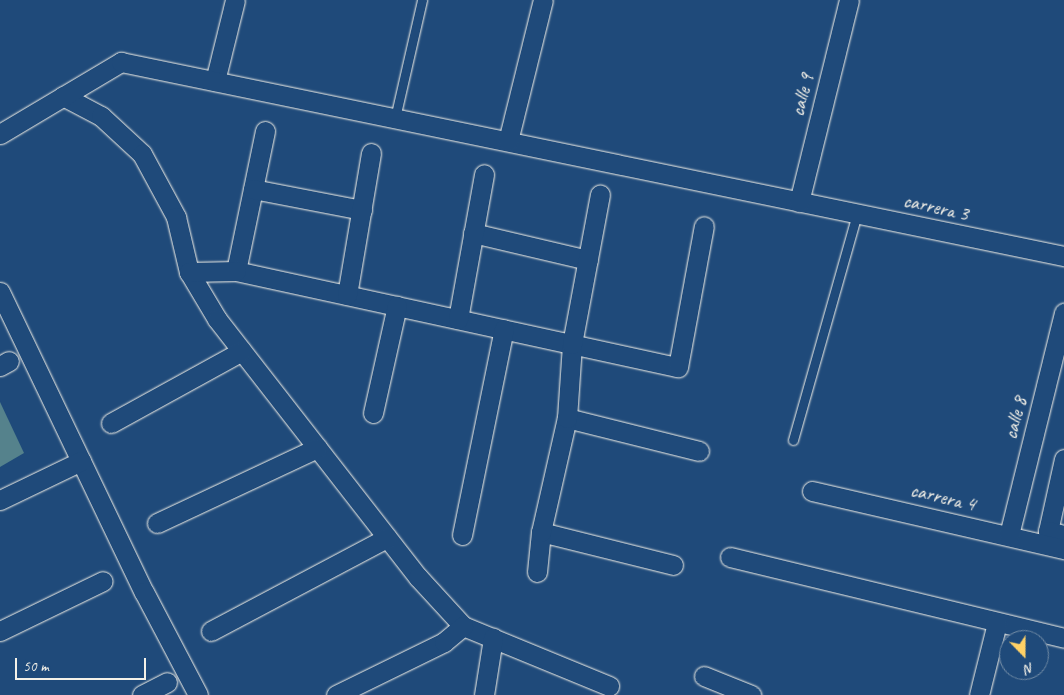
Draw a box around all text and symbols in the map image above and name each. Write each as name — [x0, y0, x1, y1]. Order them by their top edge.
street label: calle 9 — [785, 71, 819, 119]
street label: carrera 3 — [901, 188, 971, 226]
street label: calle 8 — [998, 394, 1032, 442]
street label: carrera 4 — [908, 478, 978, 516]
north arrow — [999, 630, 1049, 680]
scale bar — [18, 648, 149, 680]
text: 50 m — [23, 657, 49, 676]
text: N — [1022, 659, 1037, 678]

